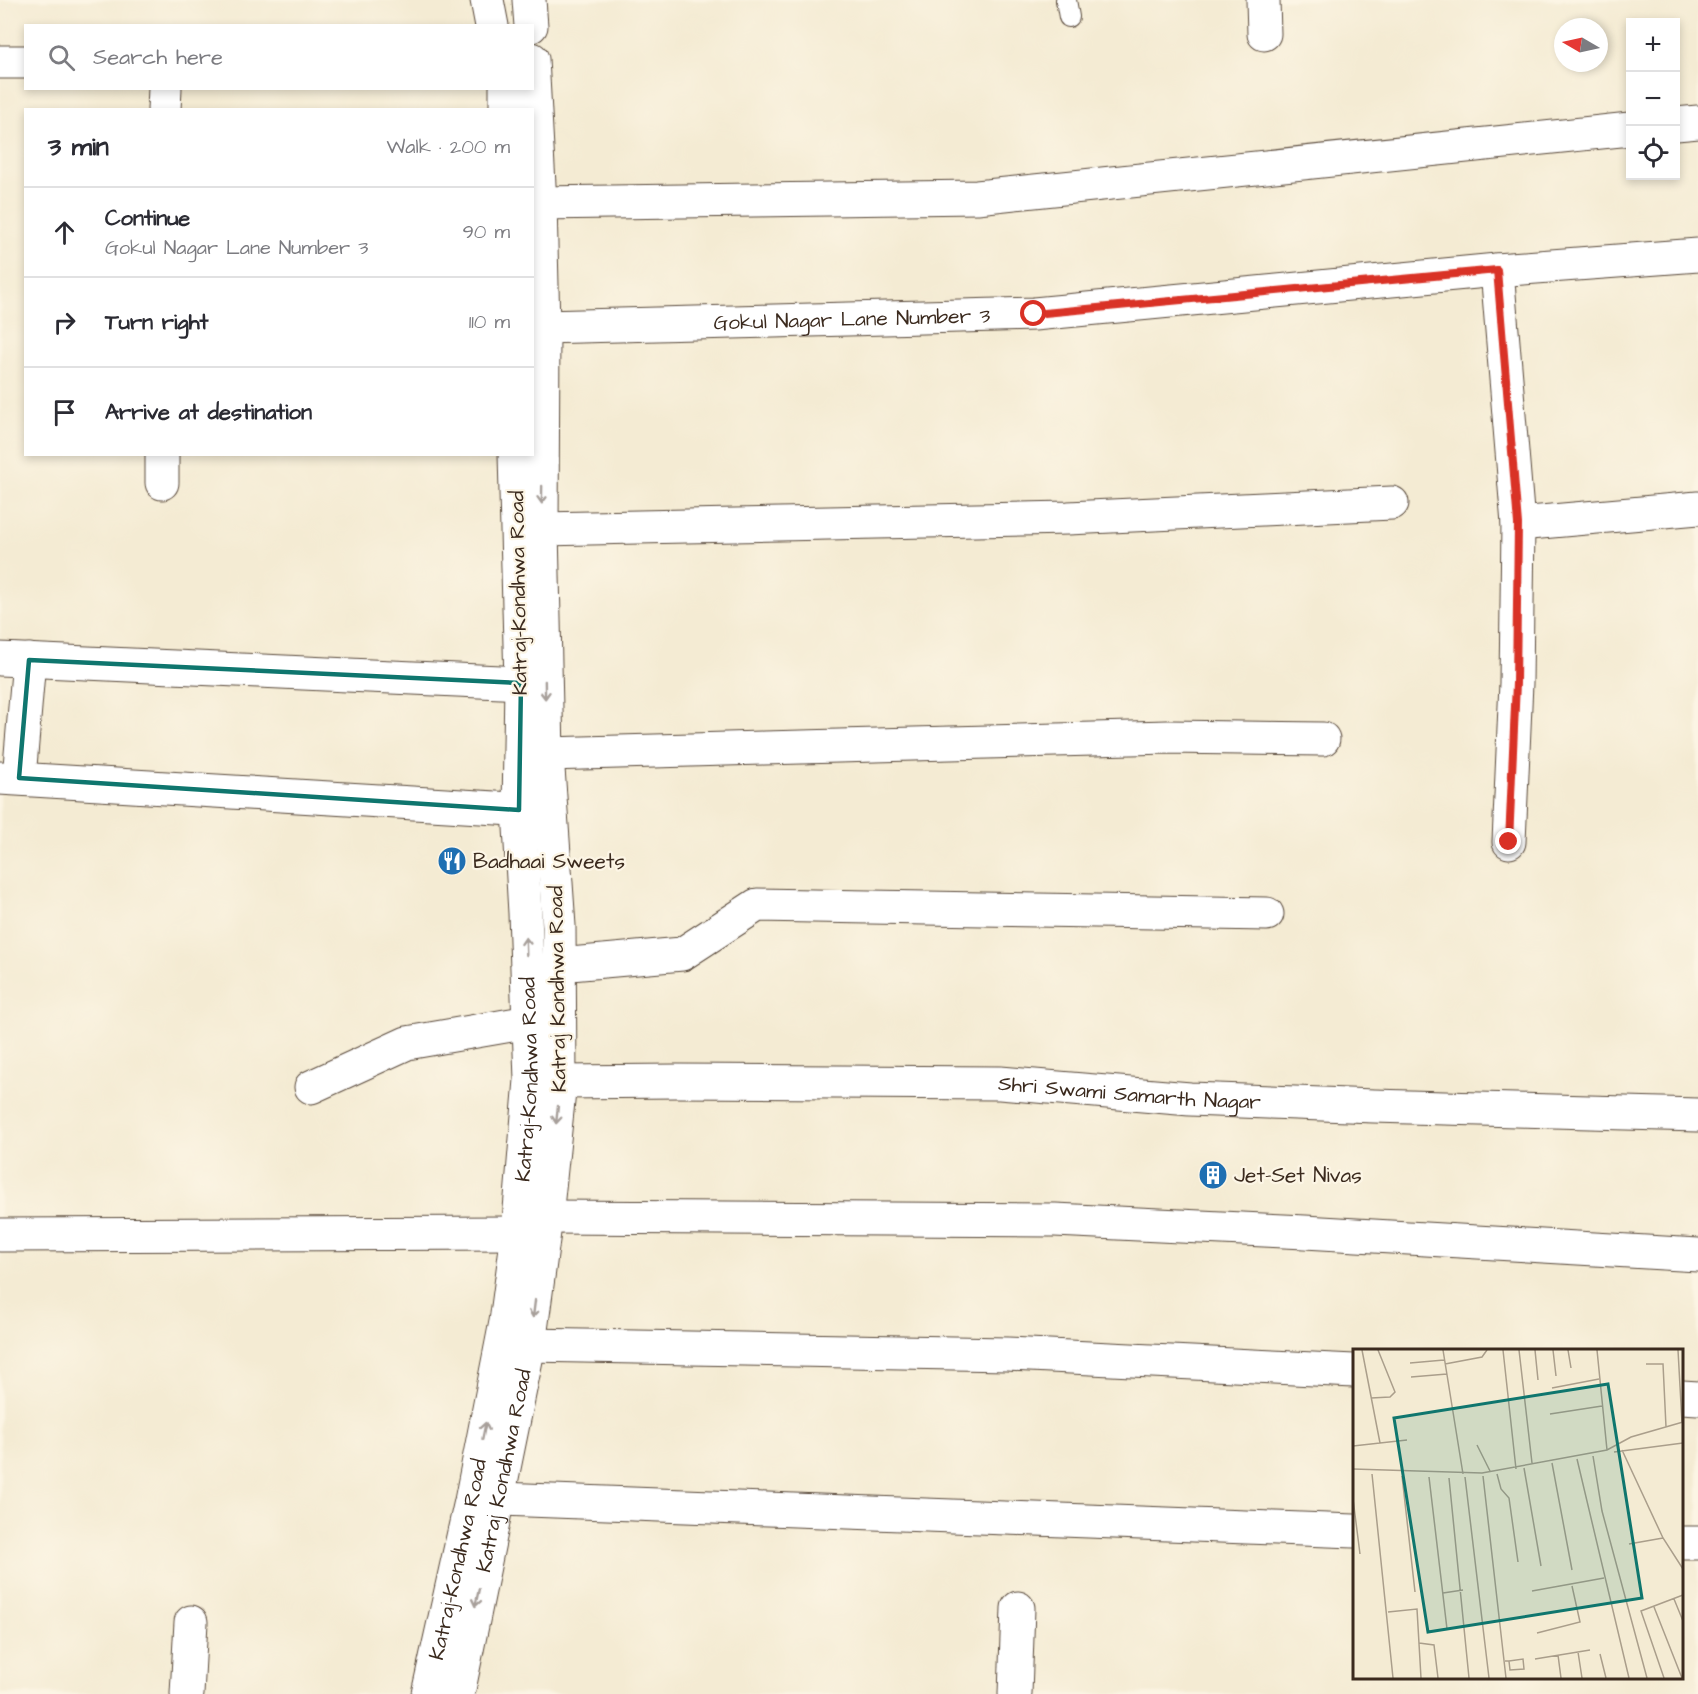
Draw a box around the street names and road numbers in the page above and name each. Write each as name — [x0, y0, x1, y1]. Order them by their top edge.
street label: Gokul Nagar Lane Number 3 — [713, 301, 991, 337]
street label: Katraj-Kondhwa Road — [502, 490, 535, 696]
street label: Katraj Kondhwa Road — [541, 885, 574, 1093]
street label: Katraj-Kondhwa Road — [508, 976, 546, 1183]
street label: Shri Swami Samarth Nagar — [997, 1069, 1262, 1118]
street label: Katraj Kondhwa Road — [469, 1366, 539, 1575]
street label: Katraj-Kondhwa Road — [422, 1456, 494, 1663]

